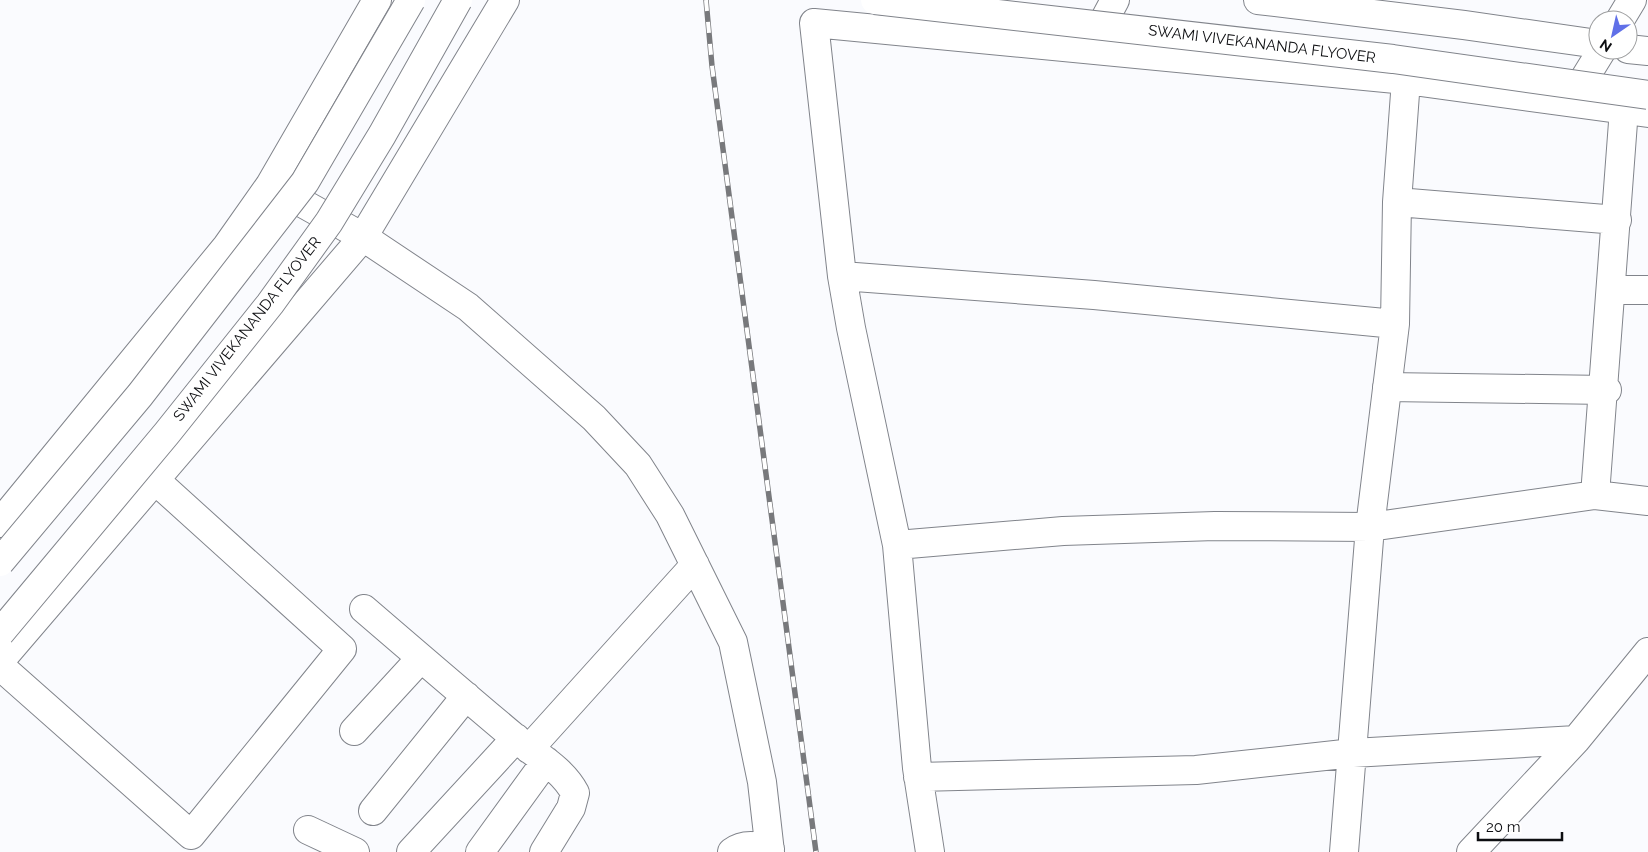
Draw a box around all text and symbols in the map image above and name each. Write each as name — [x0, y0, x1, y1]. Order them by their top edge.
north arrow — [1588, 10, 1638, 60]
street label: SWAMI VIVEKANANDA FLYOVER — [1147, 21, 1377, 67]
text: N — [1597, 36, 1615, 55]
street label: SWAMI VIVEKANANDA FLYOVER — [169, 233, 325, 425]
scale bar — [1478, 810, 1562, 842]
text: 20 m — [1486, 818, 1521, 836]

